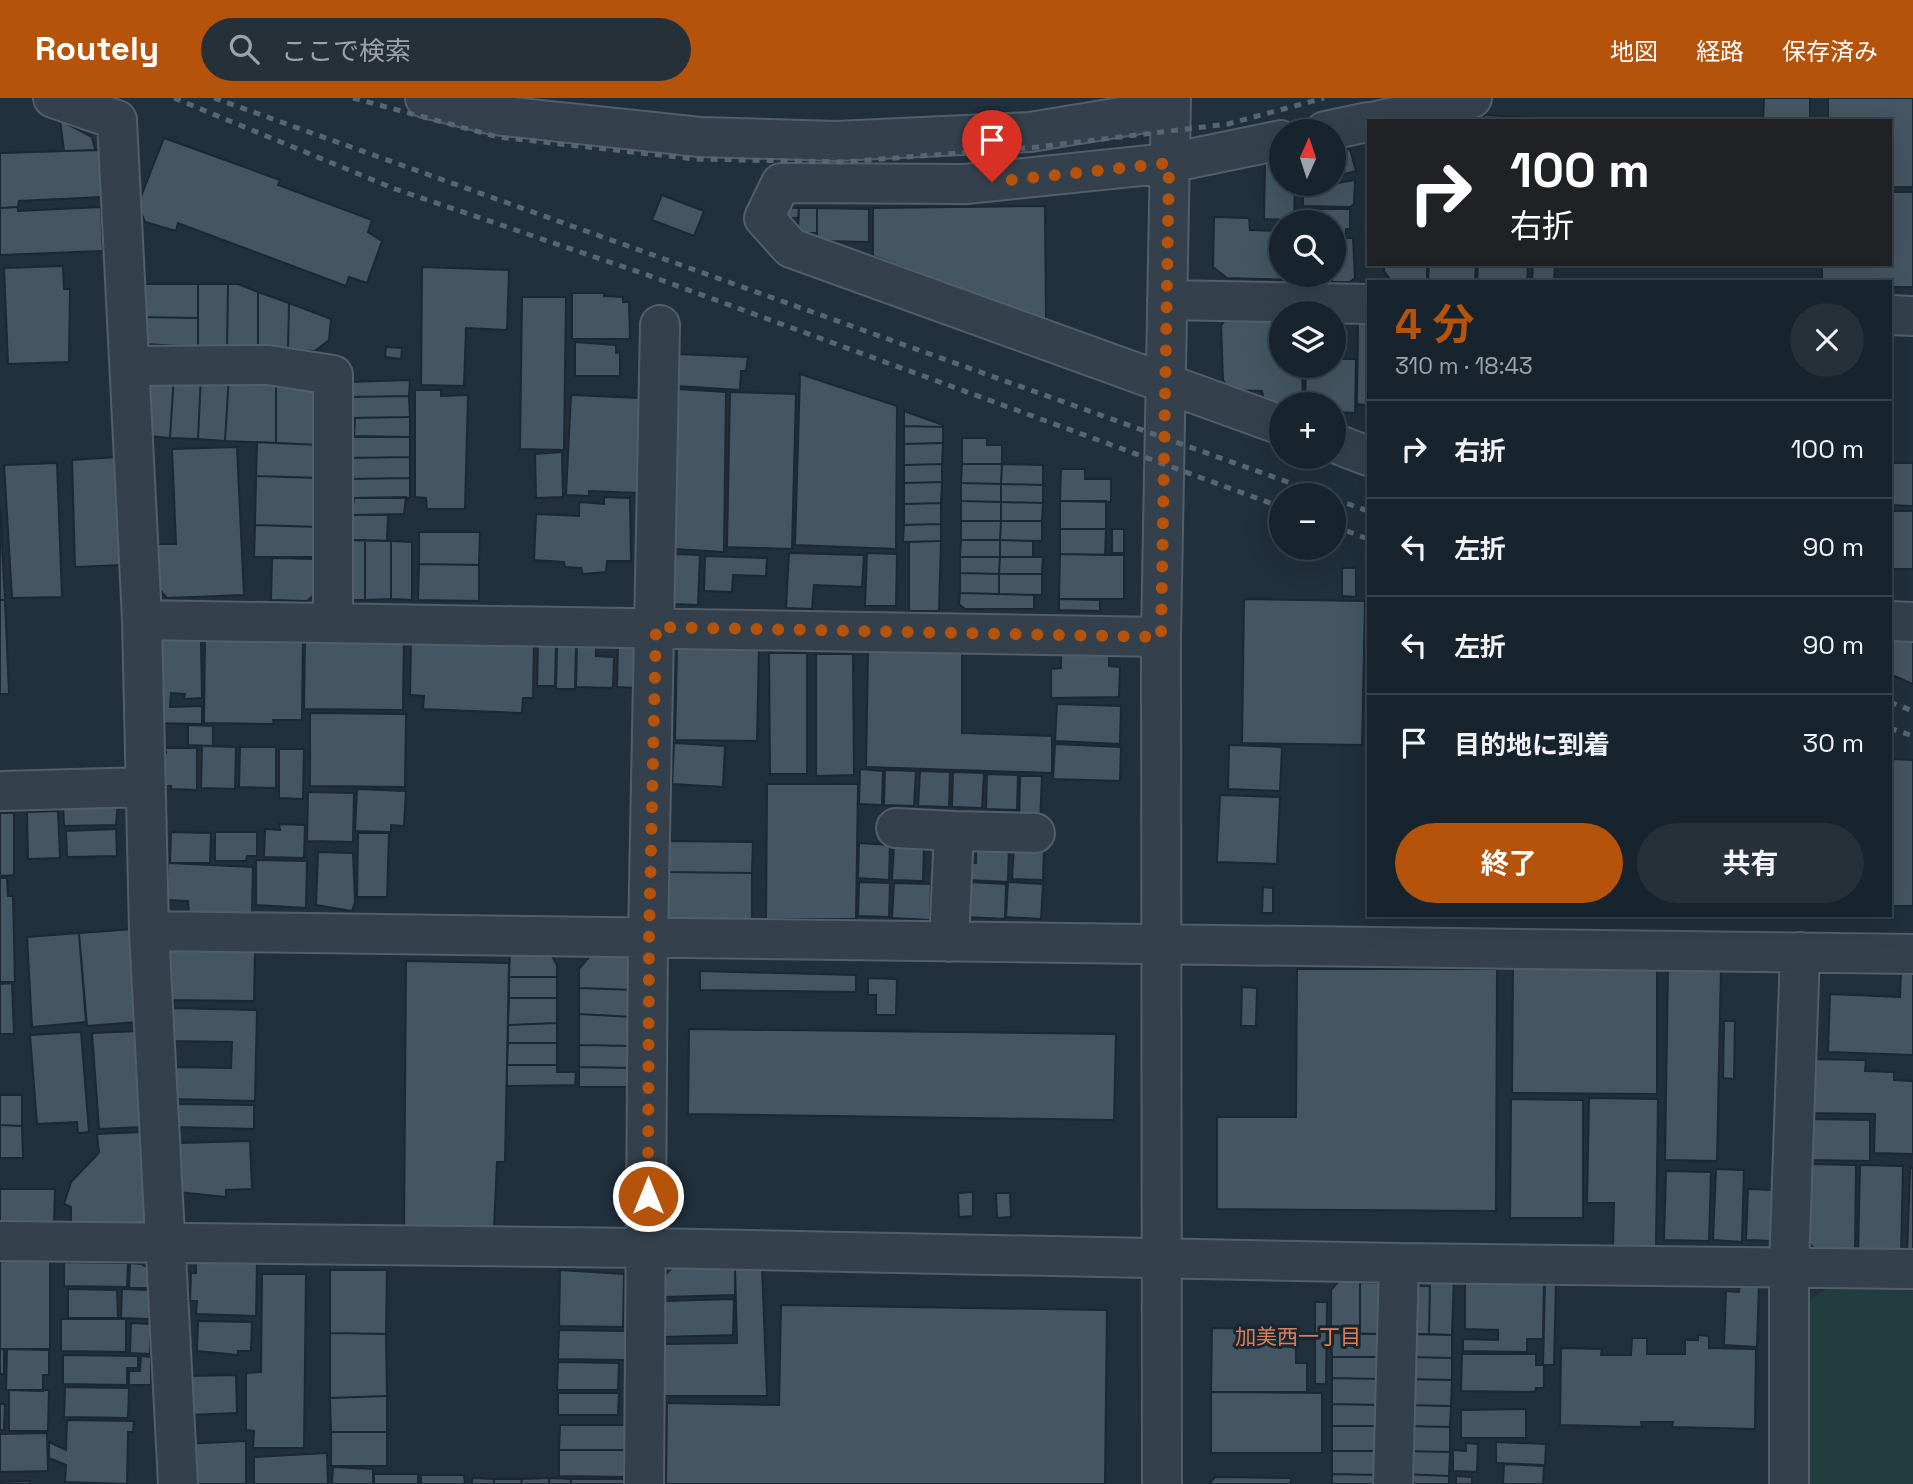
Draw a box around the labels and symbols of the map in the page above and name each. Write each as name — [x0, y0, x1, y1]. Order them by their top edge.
pin — [962, 110, 1022, 182]
north arrow — [1269, 119, 1346, 196]
position arrow — [611, 1159, 685, 1233]
district label: 加美西一丁目 — [1235, 1323, 1361, 1350]

